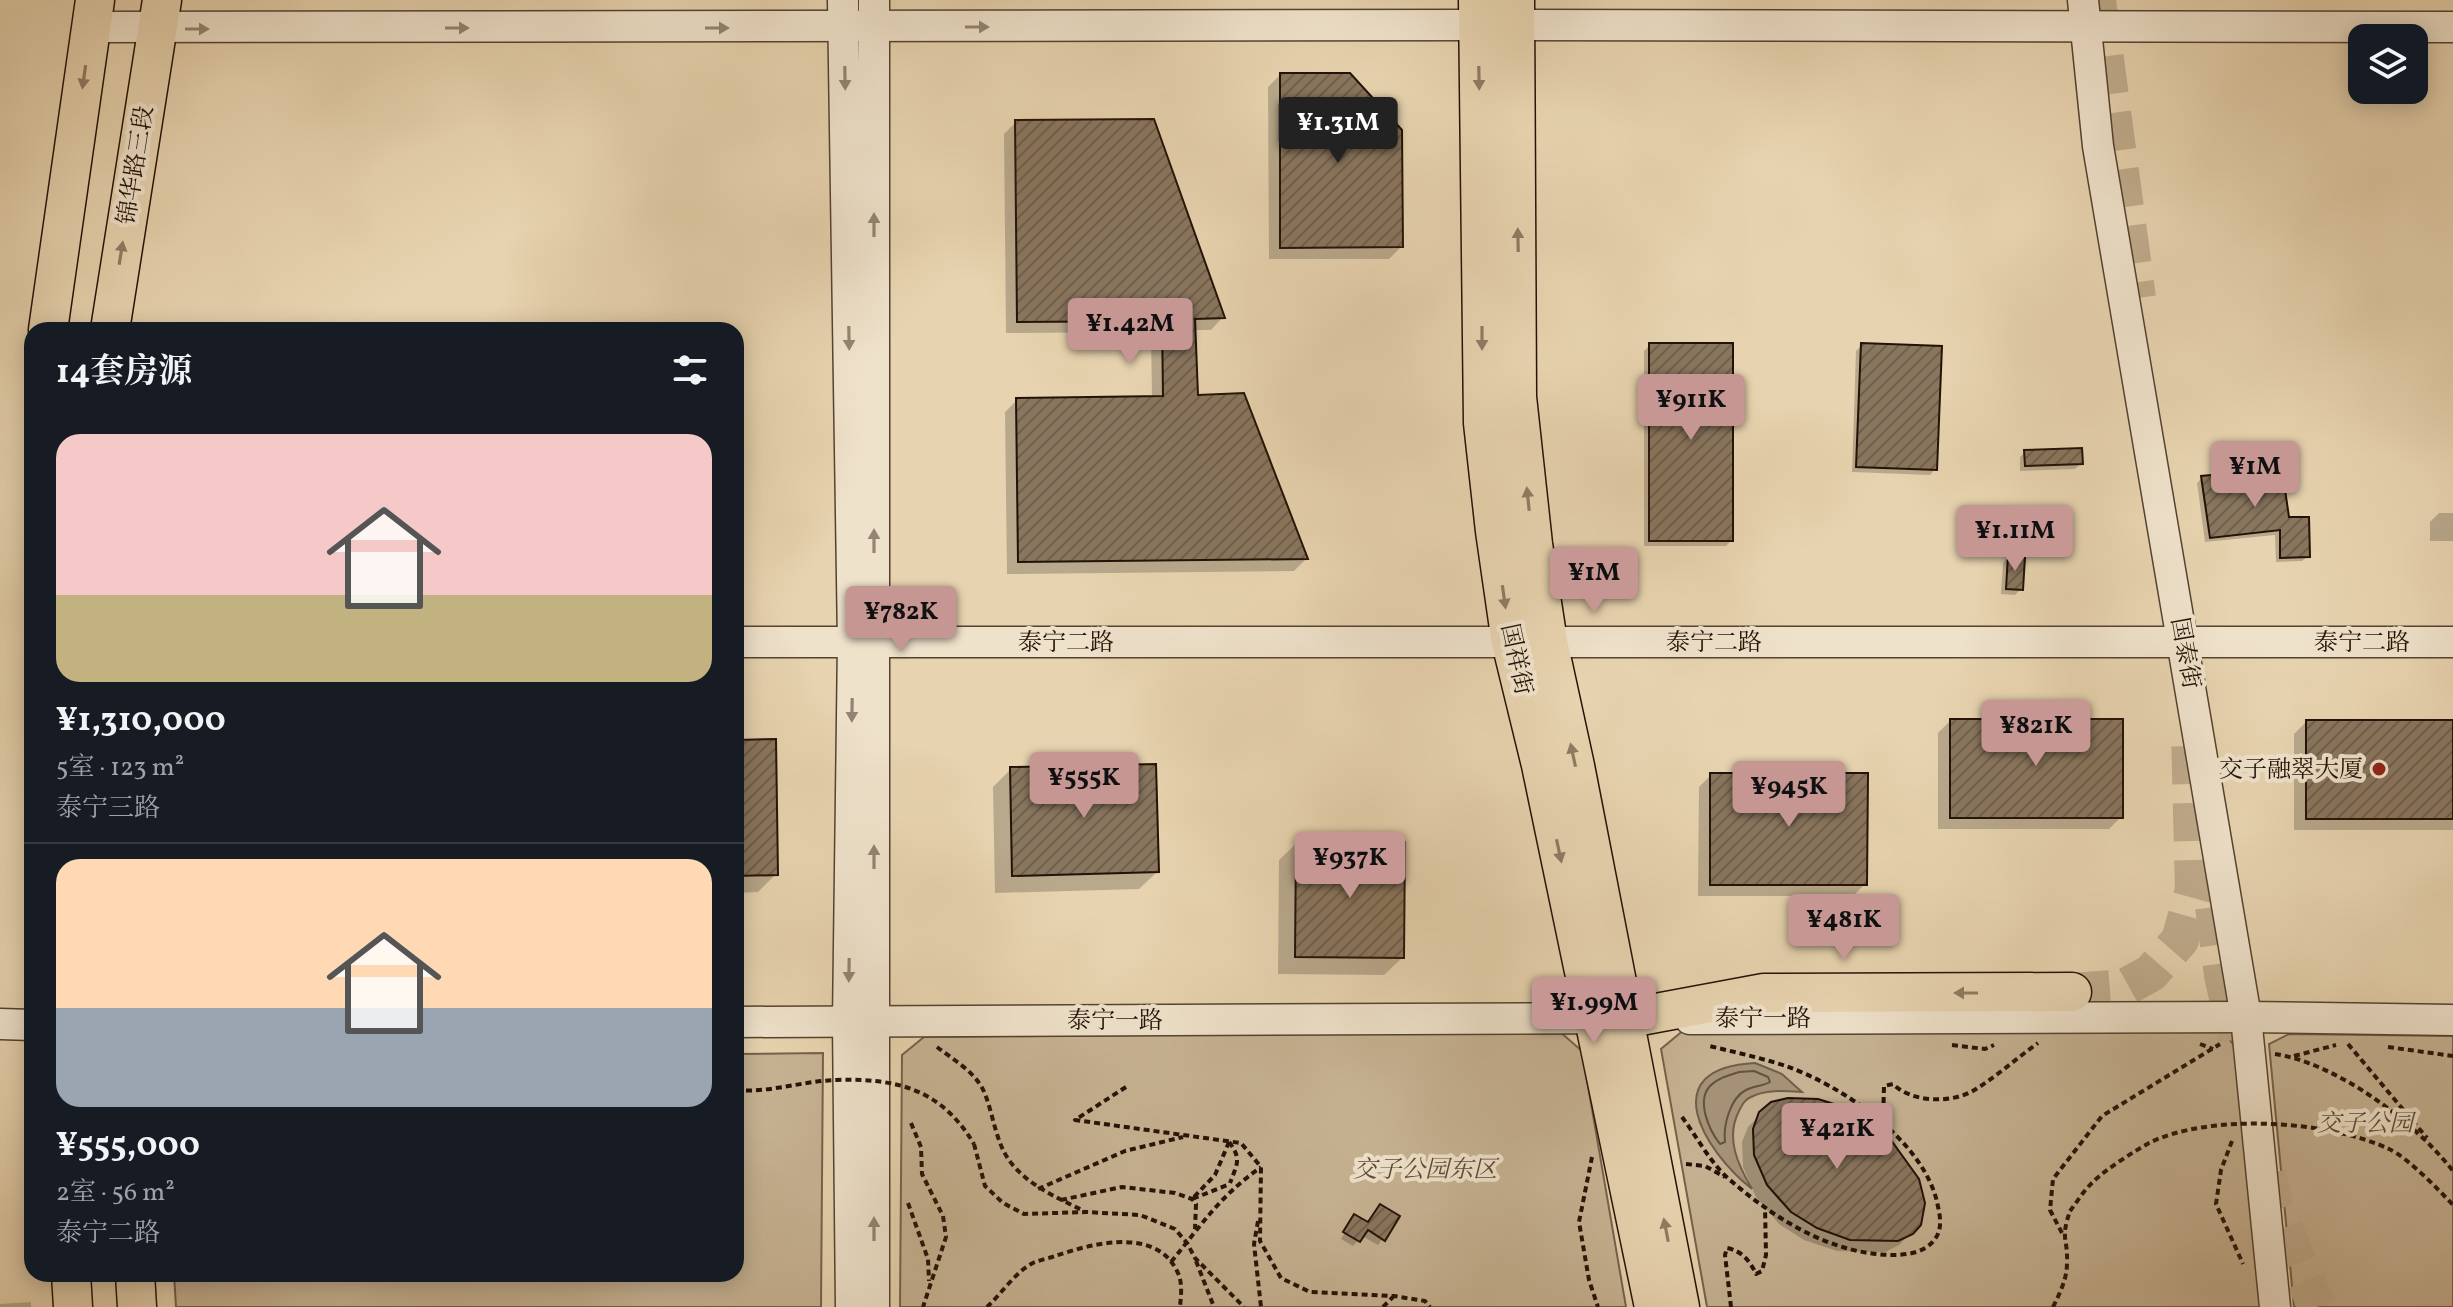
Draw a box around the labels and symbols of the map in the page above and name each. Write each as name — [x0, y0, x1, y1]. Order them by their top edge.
one-way arrow — [705, 21, 730, 34]
one-way arrow — [965, 21, 990, 33]
one-way arrow — [445, 22, 470, 34]
one-way arrow — [185, 23, 210, 35]
one-way arrow — [77, 65, 90, 90]
one-way arrow — [838, 66, 851, 91]
one-way arrow — [1473, 66, 1486, 91]
pin: ¥1.31M — [1273, 97, 1403, 165]
street label: 锦华路三段 — [111, 103, 163, 227]
one-way arrow — [868, 212, 880, 237]
one-way arrow — [1512, 227, 1524, 252]
one-way arrow — [115, 240, 128, 265]
pin: ¥1.42M — [1065, 298, 1195, 366]
one-way arrow — [842, 326, 855, 351]
one-way arrow — [1476, 326, 1489, 351]
pin: ¥911K — [1635, 374, 1747, 442]
pin: ¥1M — [2216, 441, 2294, 509]
one-way arrow — [1522, 487, 1535, 512]
pin: ¥1.11M — [1950, 505, 2080, 573]
one-way arrow — [868, 528, 880, 553]
pin: ¥1M — [1555, 547, 1633, 615]
one-way arrow — [1498, 585, 1511, 610]
pin: ¥782K — [845, 586, 957, 654]
street label: 国泰街 — [2161, 615, 2207, 692]
street label: 国祥街 — [1491, 621, 1539, 698]
street label: 泰宁二路 — [1018, 627, 1114, 661]
street label: 泰宁二路 — [1666, 627, 1762, 661]
street label: 泰宁二路 — [2314, 627, 2410, 661]
one-way arrow — [846, 698, 859, 723]
pin: ¥821K — [1980, 700, 2092, 768]
one-way arrow — [1566, 743, 1579, 768]
pin: ¥555K — [1028, 752, 1140, 820]
place label: 交子融翠大厦 — [2219, 754, 2363, 788]
marker: 交子融翠大厦 — [2370, 760, 2388, 778]
pin: ¥945K — [1733, 761, 1845, 829]
pin: ¥937K — [1294, 832, 1406, 900]
one-way arrow — [1553, 838, 1566, 863]
one-way arrow — [868, 844, 880, 869]
pin: ¥481K — [1788, 894, 1900, 962]
one-way arrow — [842, 958, 855, 983]
pin: ¥1.99M — [1529, 977, 1659, 1045]
one-way arrow — [1953, 987, 1978, 999]
street label: 泰宁一路 — [1715, 1003, 1811, 1037]
street label: 泰宁一路 — [1067, 1005, 1163, 1039]
pin: ¥421K — [1781, 1103, 1893, 1171]
park label: 交子公园 — [2317, 1108, 2417, 1142]
park label: 交子公园东区 — [1353, 1154, 1500, 1188]
one-way arrow — [868, 1216, 880, 1241]
one-way arrow — [1659, 1218, 1672, 1243]

